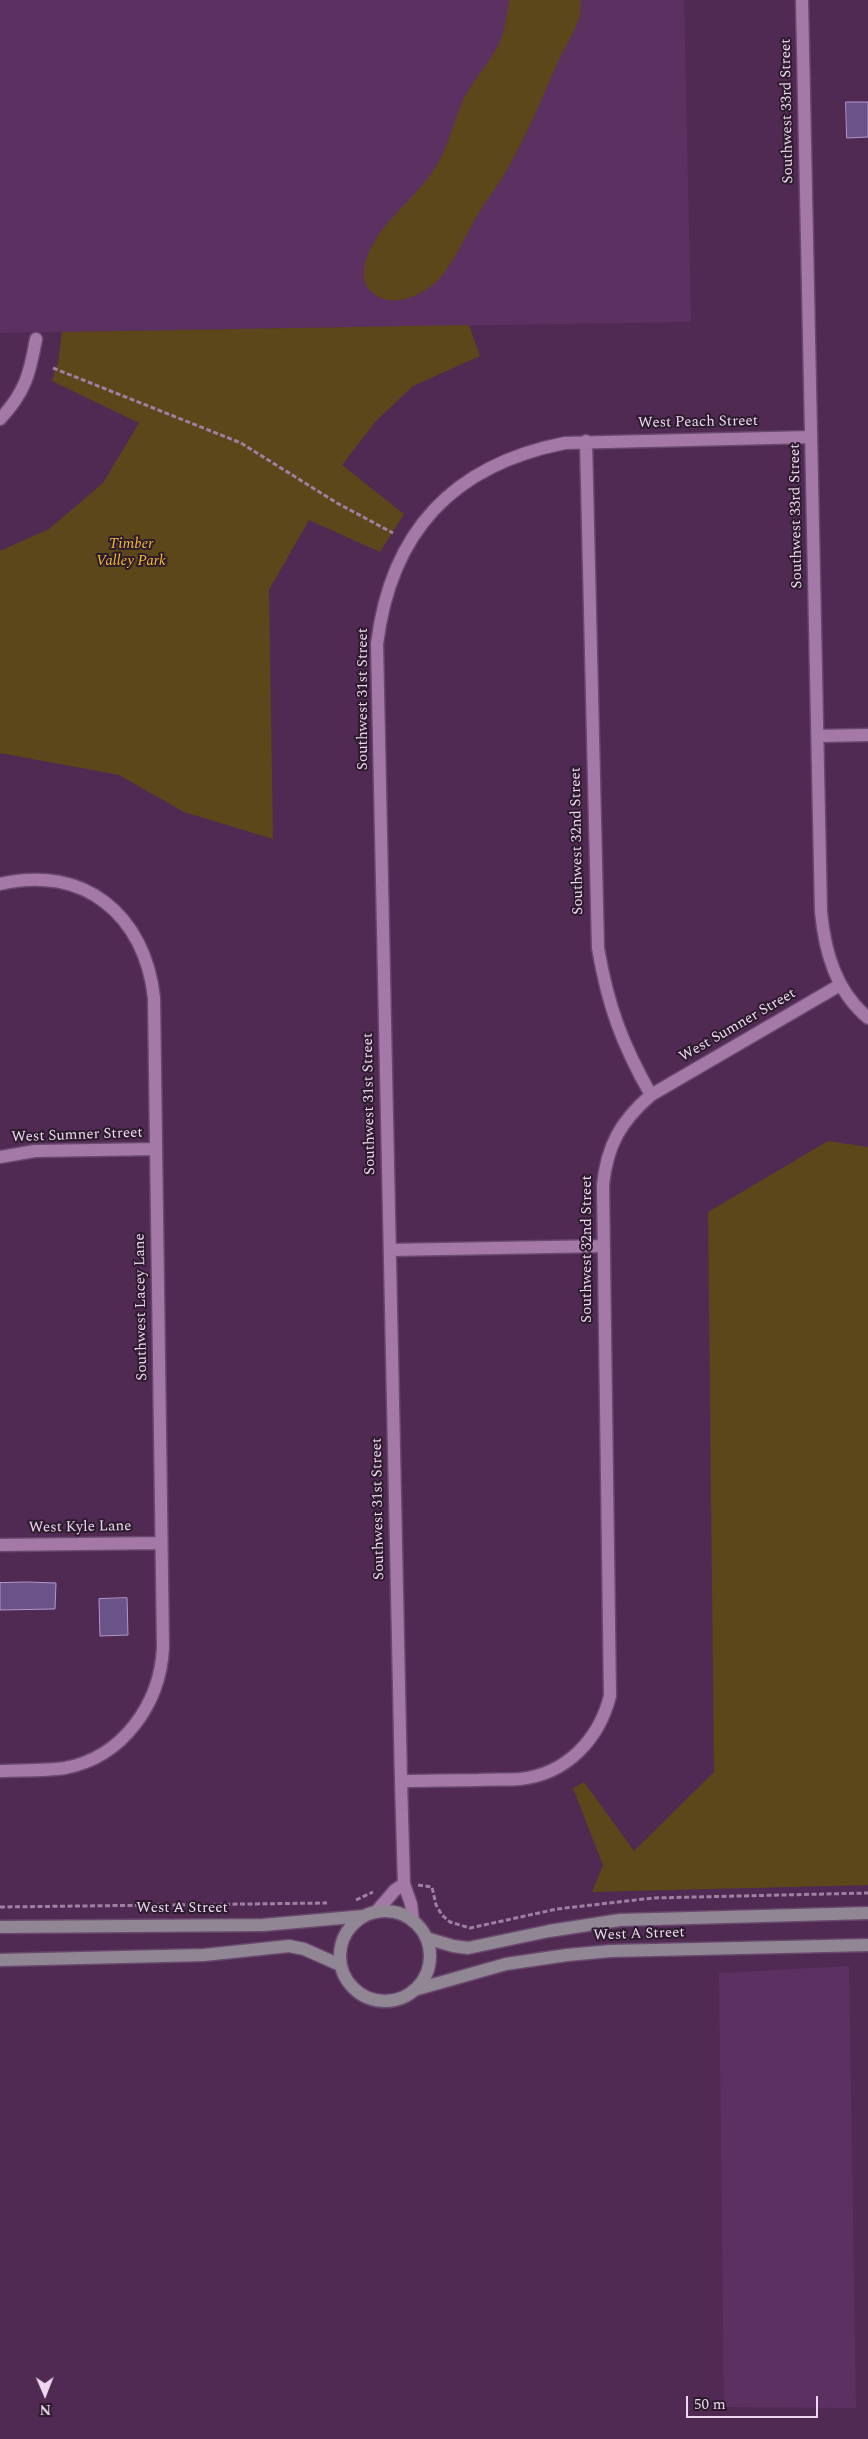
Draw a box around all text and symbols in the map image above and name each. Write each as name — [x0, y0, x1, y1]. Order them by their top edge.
street label: Southwest 33rd Street — [778, 38, 798, 184]
street label: West Peach Street — [638, 413, 758, 433]
street label: Southwest 33rd Street — [787, 443, 807, 589]
park label: Timber Valley Park — [96, 536, 166, 571]
street label: Southwest 31st Street — [355, 628, 373, 770]
street label: Southwest 32nd Street — [568, 767, 588, 915]
street label: West Sumner Street — [677, 985, 799, 1067]
street label: Southwest 31st Street — [360, 1033, 380, 1175]
street label: West Sumner Street — [11, 1125, 143, 1147]
street label: Southwest 32nd Street — [579, 1175, 597, 1323]
street label: Southwest Lacey Lane — [132, 1233, 152, 1381]
street label: Southwest 31st Street — [369, 1438, 389, 1580]
street label: West Kyle Lane — [28, 1518, 132, 1538]
street label: West A Street — [136, 1900, 228, 1918]
street label: West A Street — [593, 1924, 685, 1946]
north arrow — [20, 2369, 70, 2419]
scale bar — [688, 2386, 820, 2418]
text: 50 m — [694, 2393, 726, 2416]
text: N — [39, 2399, 51, 2420]

